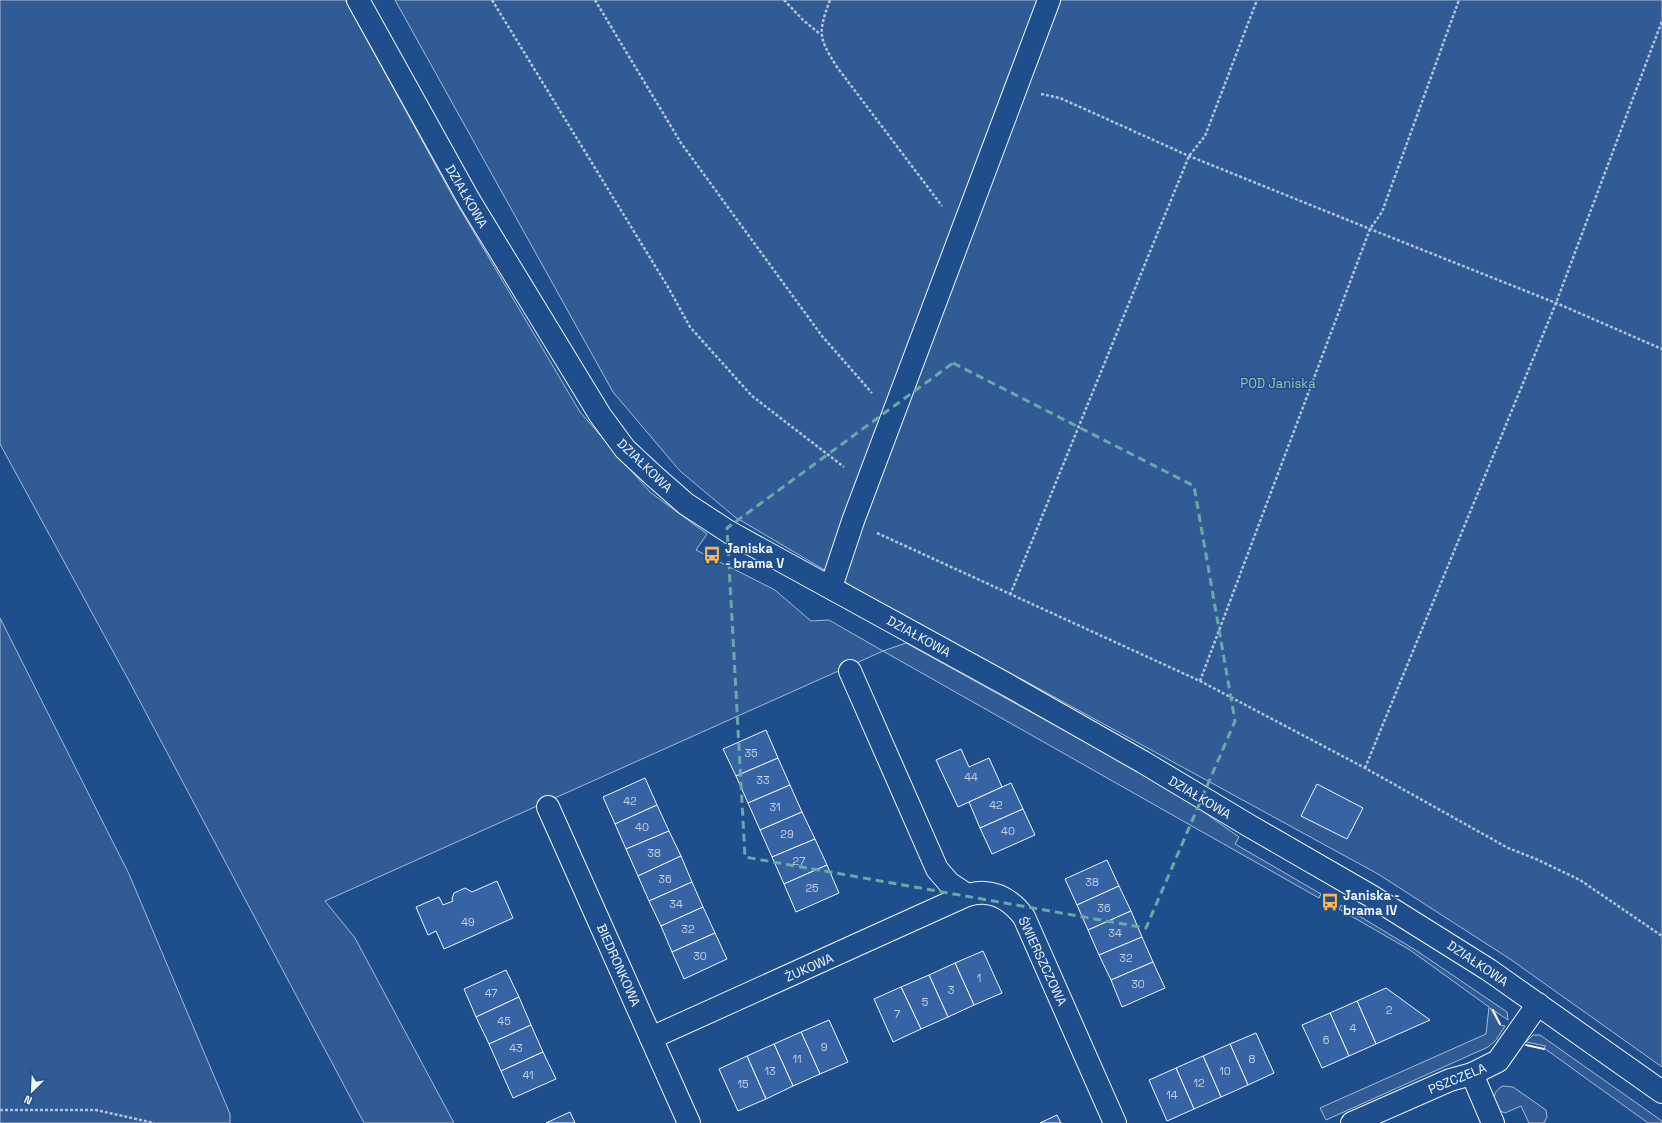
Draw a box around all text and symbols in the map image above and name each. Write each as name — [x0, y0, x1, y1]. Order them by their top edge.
street label: DZIAŁKOWA — [442, 161, 492, 231]
park label: POD Janiska — [1240, 375, 1316, 392]
street label: DZIAŁKOWA — [613, 435, 676, 496]
place label: Janiska - brama V — [725, 540, 784, 572]
bus stop icon: Janiska - brama V — [702, 545, 722, 565]
street label: DZIAŁKOWA — [884, 612, 954, 661]
house number: 35 — [744, 746, 758, 760]
house number: 44 — [964, 770, 978, 784]
street label: DZIAŁKOWA — [1165, 772, 1234, 823]
house number: 33 — [756, 773, 770, 787]
house number: 42 — [623, 794, 637, 808]
house number: 42 — [989, 798, 1003, 812]
house number: 31 — [769, 800, 781, 814]
house number: 40 — [635, 820, 649, 834]
house number: 40 — [1001, 824, 1015, 838]
house number: 29 — [780, 827, 794, 841]
house number: 38 — [647, 846, 661, 860]
house number: 27 — [793, 854, 805, 868]
house number: 36 — [658, 872, 672, 886]
house number: 38 — [1085, 875, 1099, 889]
house number: 25 — [805, 881, 819, 895]
place label: Janiska - brama IV — [1343, 887, 1400, 919]
bus stop icon: Janiska - brama IV — [1320, 892, 1340, 912]
house number: 34 — [669, 897, 683, 911]
house number: 36 — [1097, 901, 1111, 915]
street label: ŚWIERSZCZOWA — [1014, 914, 1071, 1009]
house number: 49 — [461, 915, 475, 929]
street label: BIEDRONKOWA — [593, 921, 644, 1009]
house number: 32 — [681, 922, 695, 936]
house number: 34 — [1108, 926, 1122, 940]
street label: DZIAŁKOWA — [1444, 937, 1512, 990]
house number: 30 — [693, 949, 707, 963]
street label: ŻUKOWA — [782, 949, 836, 986]
house number: 32 — [1119, 951, 1133, 965]
house number: 1 — [977, 971, 981, 985]
house number: 30 — [1131, 977, 1145, 991]
house number: 3 — [948, 983, 955, 997]
house number: 47 — [485, 986, 497, 1000]
house number: 5 — [922, 995, 929, 1009]
house number: 2 — [1386, 1003, 1393, 1017]
house number: 7 — [894, 1007, 900, 1021]
house number: 45 — [497, 1014, 511, 1028]
house number: 4 — [1350, 1021, 1357, 1035]
house number: 6 — [1323, 1033, 1330, 1047]
house number: 9 — [821, 1040, 828, 1054]
house number: 43 — [509, 1041, 523, 1055]
house number: 11 — [792, 1052, 802, 1066]
house number: 8 — [1249, 1052, 1256, 1066]
street label: PSZCZELA — [1426, 1059, 1489, 1098]
house number: 13 — [764, 1064, 776, 1078]
house number: 10 — [1219, 1064, 1231, 1078]
house number: 41 — [522, 1068, 534, 1082]
north arrow — [12, 1071, 52, 1111]
house number: 12 — [1193, 1076, 1205, 1090]
house number: 15 — [737, 1077, 749, 1091]
house number: 14 — [1166, 1088, 1178, 1102]
text: N — [22, 1092, 34, 1108]

